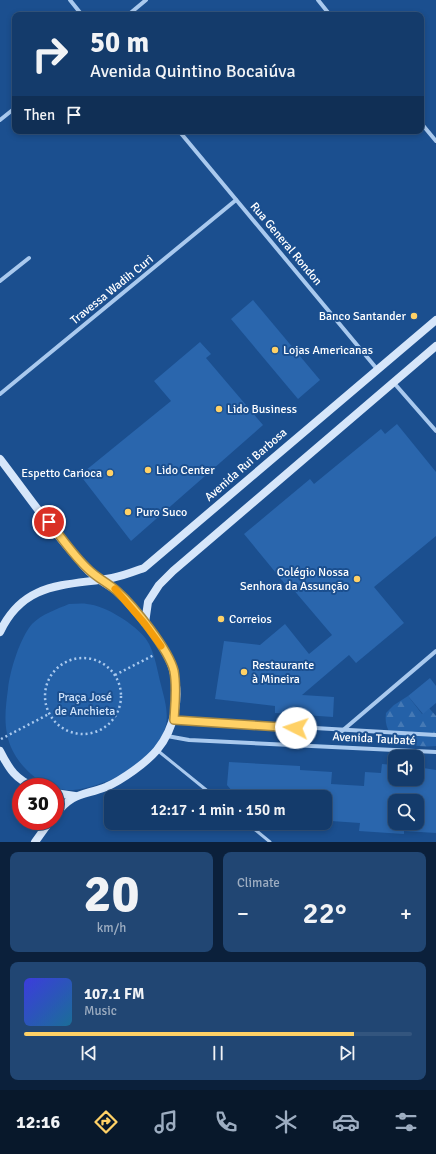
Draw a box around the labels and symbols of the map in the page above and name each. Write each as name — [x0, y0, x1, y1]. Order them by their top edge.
street label: Rua General Rondon — [247, 199, 325, 289]
street label: Travessa Wadih Curi — [68, 252, 156, 328]
place label: Banco Santander — [319, 309, 407, 324]
marker: Banco Santander — [409, 311, 419, 321]
place label: Lojas Americanas — [283, 343, 373, 358]
marker: Lojas Americanas — [270, 345, 280, 355]
place label: Lido Business — [227, 402, 297, 417]
marker: Lido Business — [214, 404, 224, 414]
street label: Avenida Rui Barbosa — [202, 425, 290, 505]
place label: Lido Center — [156, 463, 215, 478]
marker: Lido Center — [143, 465, 153, 475]
place label: Espetto Carioca — [21, 466, 102, 481]
marker: Espetto Carioca — [105, 468, 115, 478]
pin — [32, 505, 66, 539]
place label: Puro Suco — [136, 505, 187, 520]
marker: Puro Suco — [123, 507, 133, 517]
place label: Colégio Nossa Senhora da Assunção — [240, 565, 349, 594]
marker: Colégio Nossa Senhora da Assunção — [352, 574, 362, 584]
place label: Correios — [229, 612, 272, 627]
marker: Correios — [216, 614, 226, 624]
place label: Restaurante à Mineira — [252, 658, 314, 687]
marker: Restaurante à Mineira — [239, 667, 249, 677]
park label: Praça José de Anchieta — [55, 690, 115, 719]
position arrow — [275, 707, 317, 749]
street label: Avenida Taubaté — [332, 729, 416, 749]
speed limit sign: 30 — [12, 778, 64, 830]

